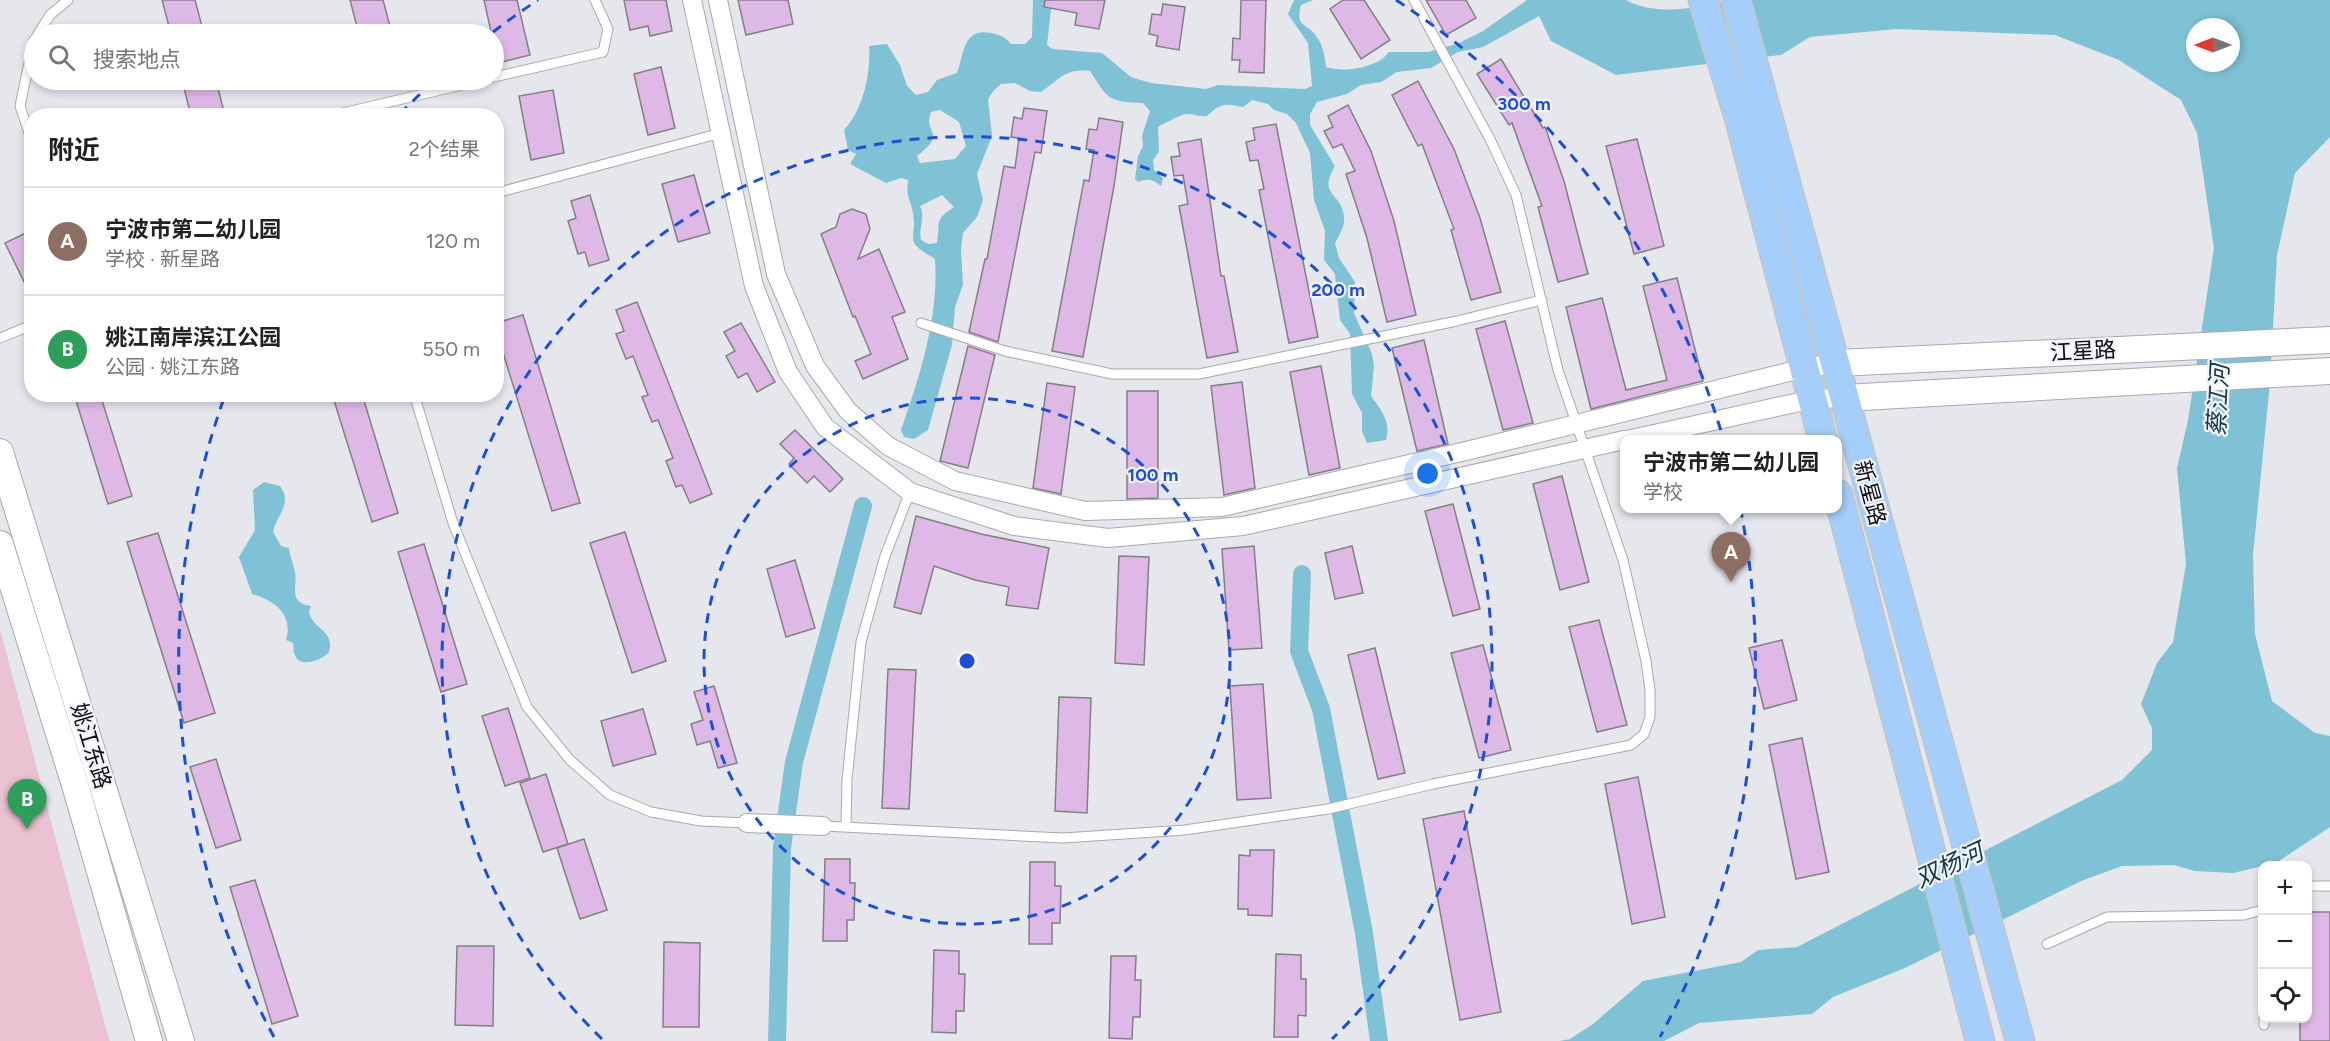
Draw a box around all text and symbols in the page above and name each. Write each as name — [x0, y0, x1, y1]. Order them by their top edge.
north arrow — [2186, 18, 2240, 72]
search box — [24, 24, 504, 90]
icon: search — [45, 41, 78, 74]
text: 搜索地点 — [93, 46, 181, 73]
text: 300 m — [1497, 93, 1551, 115]
text: 附近 — [48, 134, 100, 166]
text: 2个结果 — [409, 137, 480, 161]
text: 宁波市第二幼儿园 — [105, 216, 281, 243]
text: A — [60, 229, 75, 253]
text: 120 m — [426, 229, 480, 253]
text: 学校 · 新星路 — [105, 247, 220, 271]
text: 200 m — [1311, 279, 1365, 301]
text: 姚江南岸滨江公园 — [105, 324, 281, 351]
street label: 江星路 — [2049, 336, 2117, 366]
text: B — [61, 337, 74, 361]
text: 550 m — [422, 337, 480, 361]
text: 公园 · 姚江东路 — [105, 355, 240, 379]
water label: 蔡江河 — [2202, 359, 2235, 437]
popup — [1620, 435, 1842, 513]
text: 宁波市第二幼儿园 — [1643, 449, 1819, 476]
street label: 新星路 — [1848, 458, 1892, 528]
your location — [1413, 459, 1442, 488]
text: 100 m — [1128, 464, 1178, 486]
text: 学校 — [1643, 480, 1683, 504]
pin: A — [1712, 532, 1750, 582]
centre of rings — [957, 651, 977, 671]
street label: 姚江东路 — [65, 700, 117, 792]
pin: B — [8, 780, 46, 829]
water label: 双杨河 — [1910, 835, 1991, 893]
map controls — [2258, 861, 2312, 1023]
button: + — [2258, 861, 2312, 915]
button: − — [2258, 915, 2312, 969]
button: locate — [2258, 969, 2312, 1023]

